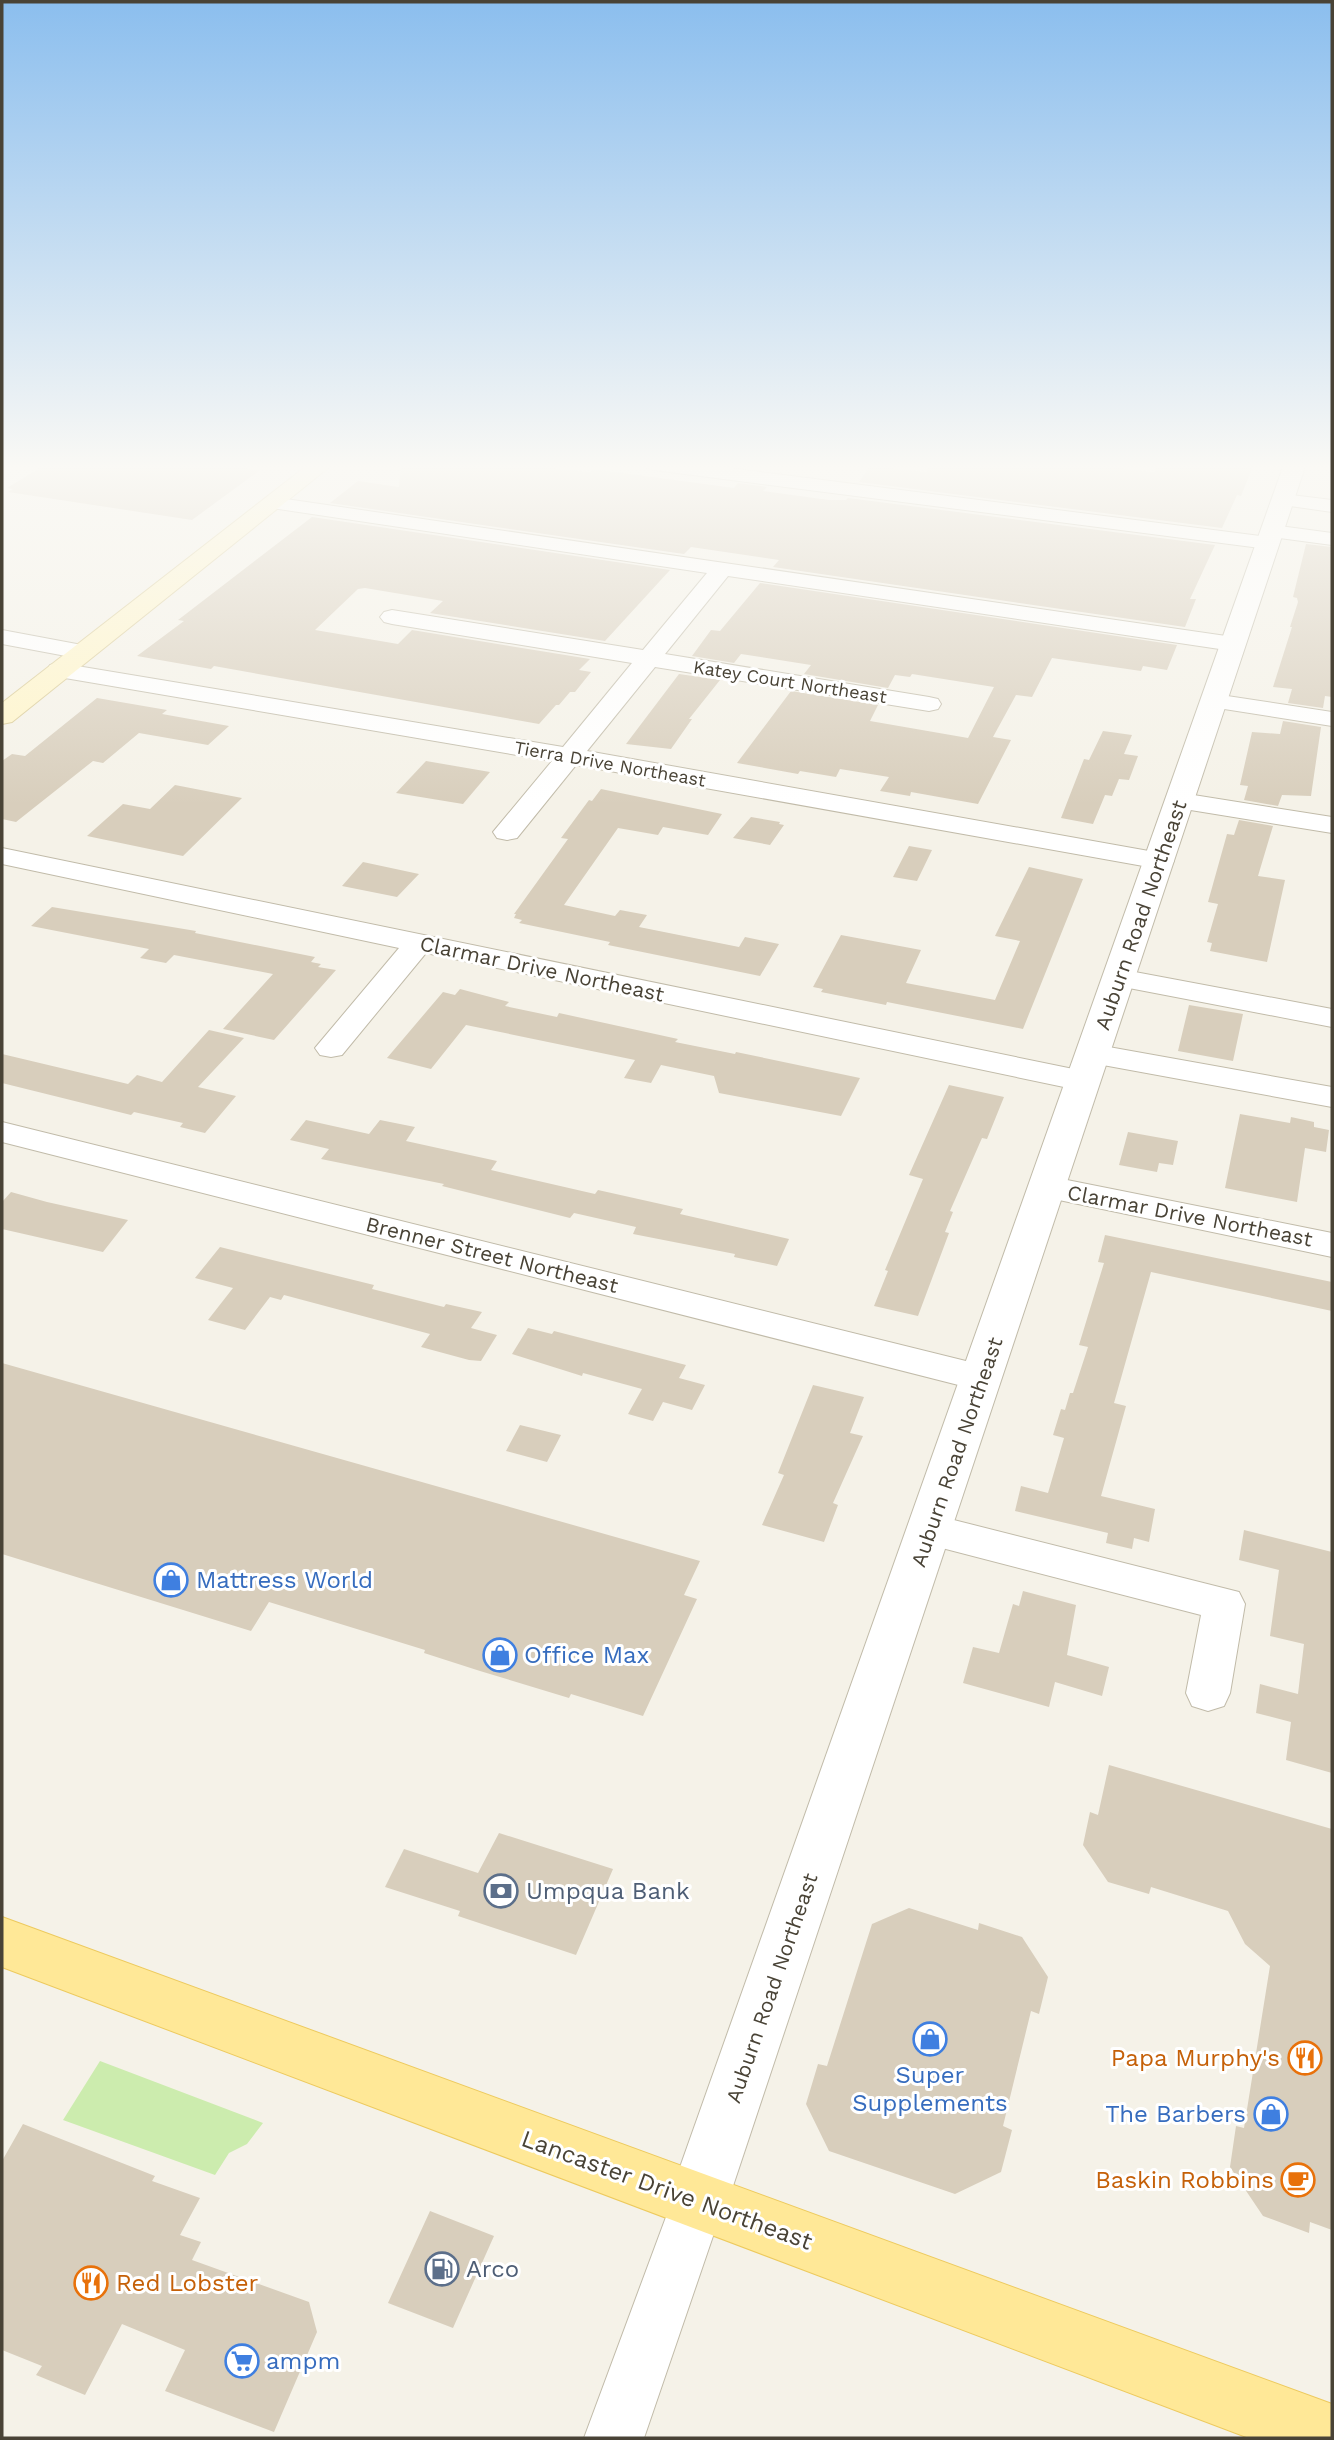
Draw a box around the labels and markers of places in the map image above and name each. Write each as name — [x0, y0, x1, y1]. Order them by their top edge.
shop icon: Mattress World — [152, 1561, 190, 1599]
place label: Mattress World — [196, 1566, 373, 1594]
shop icon: Office Max — [481, 1636, 519, 1674]
place label: Office Max — [524, 1641, 649, 1669]
bank icon: Umpqua Bank — [482, 1872, 520, 1910]
place label: Umpqua Bank — [526, 1877, 690, 1905]
shop icon: Super Supplements — [911, 2020, 949, 2058]
restaurant icon: Papa Murphy's — [1286, 2039, 1324, 2077]
place label: Papa Murphy's — [1111, 2044, 1280, 2072]
place label: Super Supplements — [852, 2061, 1008, 2117]
shop icon: The Barbers — [1252, 2095, 1290, 2133]
place label: The Barbers — [1105, 2100, 1246, 2128]
cafe icon: Baskin Robbins — [1279, 2161, 1317, 2199]
place label: Baskin Robbins — [1095, 2166, 1274, 2194]
fuel station icon: Arco — [423, 2250, 461, 2288]
place label: Arco — [466, 2255, 519, 2283]
restaurant icon: Red Lobster — [72, 2264, 110, 2302]
place label: Red Lobster — [116, 2269, 259, 2297]
supermarket icon: ampm — [223, 2342, 261, 2380]
place label: ampm — [266, 2347, 340, 2375]

